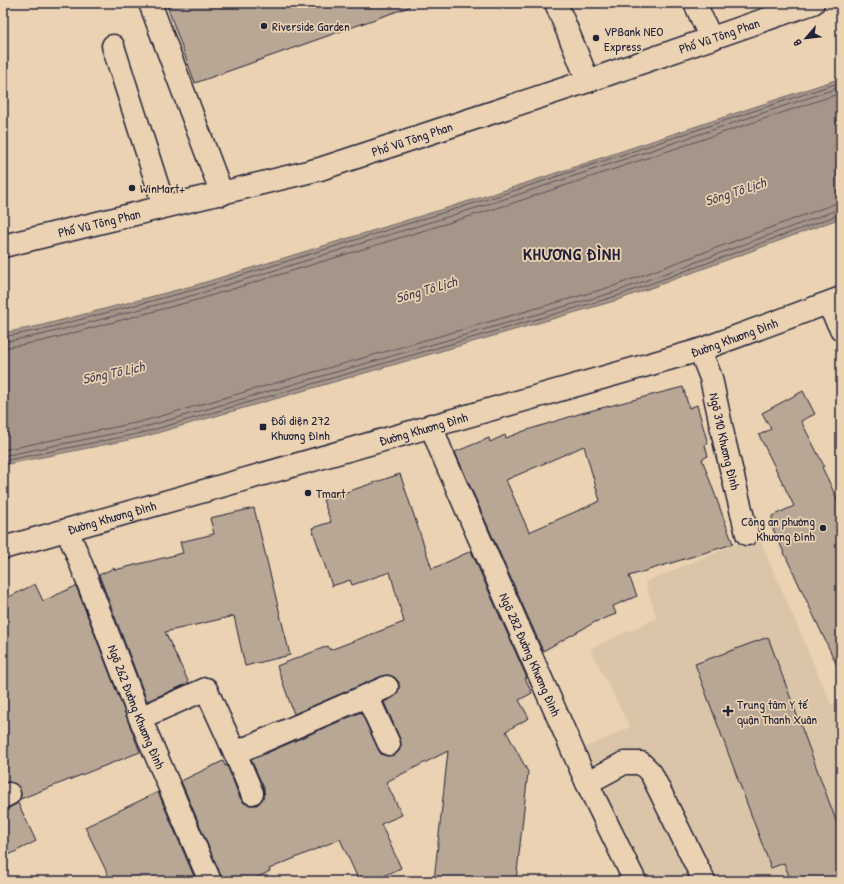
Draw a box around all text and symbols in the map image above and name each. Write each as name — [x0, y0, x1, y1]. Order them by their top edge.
street label: Phố Vũ Tông Phan — [676, 13, 762, 58]
place label: Riverside Garden — [272, 17, 350, 35]
north arrow — [786, 18, 826, 58]
marker: Riverside Garden — [259, 21, 269, 31]
place label: VPBank NEO Express — [604, 22, 663, 55]
marker: VPBank NEO Express — [591, 33, 601, 43]
text: B — [789, 37, 805, 48]
street label: Phố Vũ Tông Phan — [369, 117, 455, 161]
water label: Sông Tô Lịch — [702, 172, 769, 211]
place label: WinMart+ — [140, 179, 185, 197]
marker: WinMart+ — [127, 183, 137, 193]
street label: Phố Vũ Tông Phan — [56, 204, 142, 241]
district label: KHƯƠNG ĐÌNH — [523, 242, 621, 265]
water label: Sông Tô Lịch — [393, 271, 460, 308]
street label: Đường Khương Đình — [689, 313, 781, 361]
water label: Sông Tô Lịch — [80, 356, 147, 389]
street label: Ngõ 310 Khương Đình — [705, 391, 745, 492]
street label: Đường Khương Đình — [377, 407, 470, 450]
place label: Đối diện 272 Khương Đình — [271, 411, 330, 444]
marker: Đối diện 272 Khương Đình — [258, 422, 268, 432]
place label: Tmart — [316, 484, 346, 502]
marker: Tmart — [303, 488, 313, 498]
street label: Đường Khương Đình — [65, 496, 159, 538]
place label: Công an phường Khương Đình — [741, 512, 816, 545]
marker: Công an phường Khương Đình — [818, 523, 828, 533]
street label: Ngõ 282 Đường Khương Đình — [495, 590, 566, 719]
street label: Ngõ 262 Đường Khương Đình — [104, 642, 170, 772]
place label: Trung tâm Y tế quận Thanh Xuân — [737, 695, 817, 728]
marker: Trung tâm Y tế quận Thanh Xuân — [722, 705, 734, 717]

